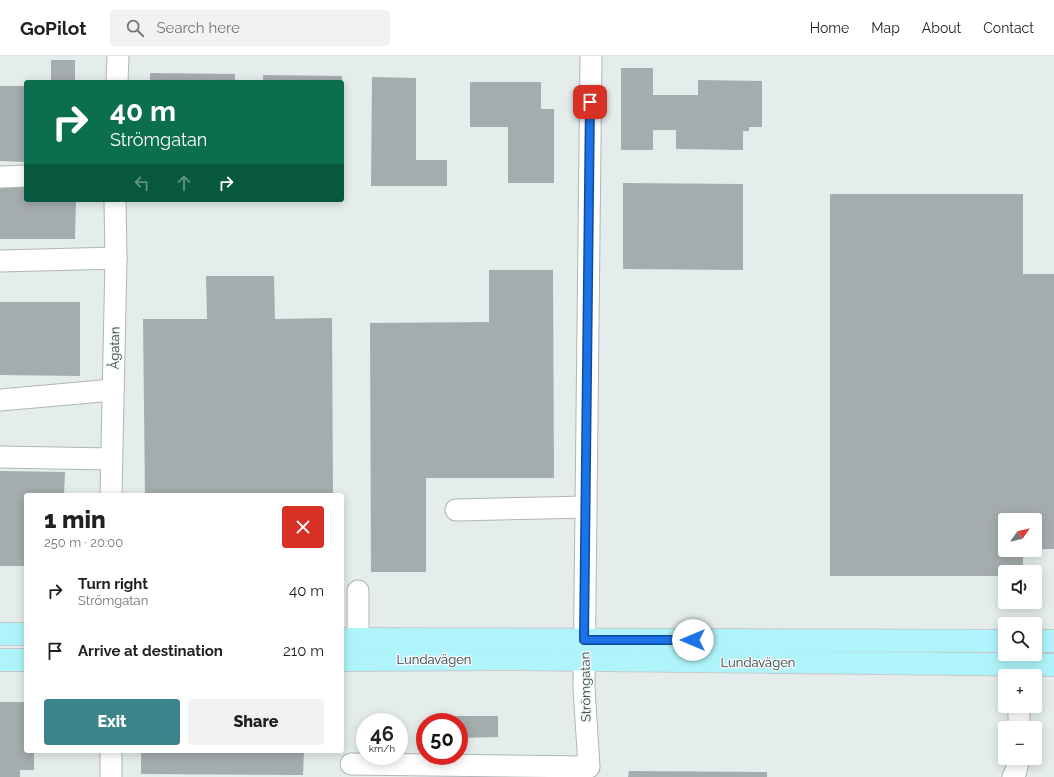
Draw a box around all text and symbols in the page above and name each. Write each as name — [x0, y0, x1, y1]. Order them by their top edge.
search box — [110, 10, 390, 46]
text: GoPilot — [20, 17, 86, 39]
icon: search — [124, 17, 146, 39]
text: Search here — [156, 19, 240, 37]
text: Home — [810, 20, 849, 36]
text: Map — [871, 20, 900, 36]
text: About — [922, 20, 961, 36]
text: Contact — [983, 20, 1034, 36]
pin — [573, 85, 607, 119]
icon: arrive — [579, 91, 601, 113]
text: 40 m — [110, 95, 176, 128]
icon: right — [44, 96, 96, 148]
text: Strömgatan — [110, 129, 207, 150]
icon: left — [131, 172, 153, 194]
icon: ahead — [173, 172, 195, 194]
icon: right — [215, 172, 237, 194]
street label: Ågatan — [106, 327, 122, 369]
text: 1 min — [44, 505, 106, 534]
button: close — [282, 506, 324, 548]
north arrow — [998, 513, 1042, 557]
map controls — [998, 513, 1042, 765]
text: 250 m · 20:00 — [44, 535, 123, 550]
button: sound — [998, 565, 1042, 609]
text: Turn right — [78, 575, 148, 593]
icon: right — [44, 580, 66, 602]
text: 40 m — [289, 582, 324, 600]
text: Strömgatan — [78, 593, 148, 608]
button: search — [998, 617, 1042, 661]
position arrow — [672, 619, 714, 661]
icon: arrive — [44, 640, 66, 662]
text: Arrive at destination — [78, 642, 223, 660]
text: 210 m — [283, 642, 324, 660]
street label: Lundavägen — [397, 652, 471, 667]
street label: Strömgatan — [577, 652, 594, 722]
street label: Lundavägen — [721, 655, 795, 670]
button: + — [998, 669, 1042, 713]
button: Exit — [44, 699, 180, 745]
button: Share — [188, 699, 324, 745]
speed limit sign: 50 — [416, 713, 468, 765]
button: − — [998, 721, 1042, 765]
text: 46 — [370, 722, 394, 746]
text: km/h — [369, 743, 395, 754]

